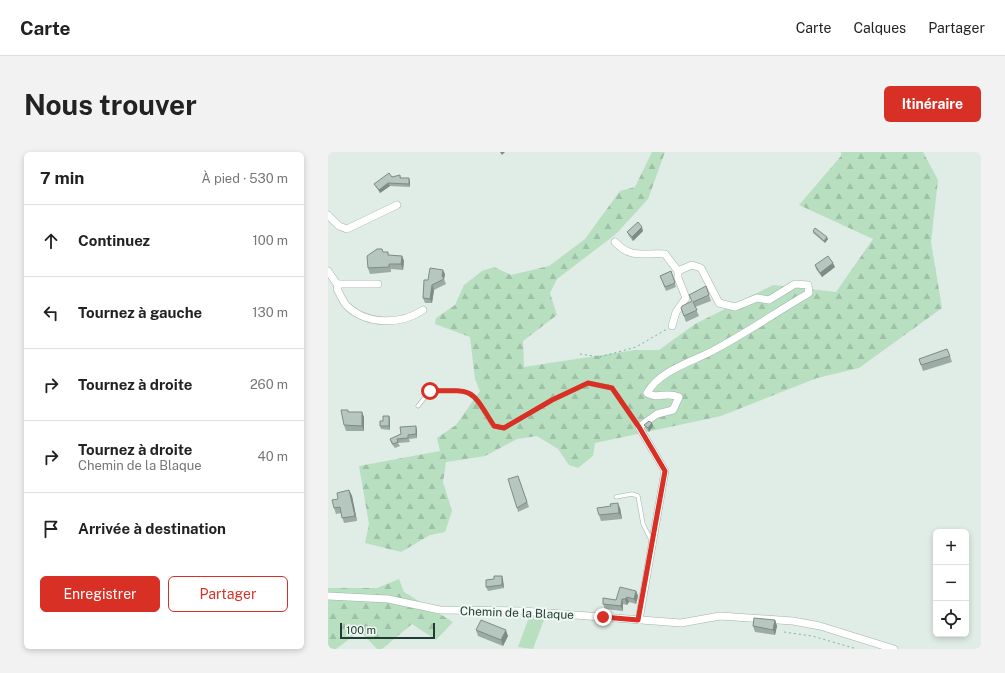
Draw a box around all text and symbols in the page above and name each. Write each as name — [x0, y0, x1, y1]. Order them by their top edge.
text: Carte — [20, 17, 70, 39]
text: Carte — [796, 20, 832, 36]
text: Calques — [854, 20, 906, 36]
text: Partager — [928, 20, 985, 36]
button: Itinéraire — [884, 86, 981, 122]
text: Nous trouver — [24, 88, 197, 121]
text: 7 min — [40, 168, 84, 188]
text: À pied · 530 m — [202, 171, 288, 186]
icon: ahead — [40, 230, 62, 252]
text: Continuez — [78, 232, 150, 249]
text: 100 m — [252, 233, 288, 248]
icon: left — [40, 302, 62, 324]
text: Tournez à gauche — [78, 304, 202, 321]
text: 130 m — [252, 305, 288, 320]
icon: right — [40, 374, 62, 396]
text: Tournez à droite — [78, 376, 192, 393]
text: 260 m — [250, 377, 288, 392]
route start — [421, 382, 439, 400]
text: Tournez à droite — [78, 441, 192, 458]
icon: right — [40, 446, 62, 468]
text: 40 m — [257, 449, 288, 464]
text: Chemin de la Blaque — [78, 458, 202, 473]
icon: arrive — [40, 518, 62, 540]
text: Arrivée à destination — [78, 520, 226, 537]
map controls — [933, 529, 969, 637]
button: + — [933, 529, 969, 565]
button: − — [933, 565, 969, 601]
button: Enregistrer — [40, 576, 160, 612]
button: Partager — [168, 576, 288, 612]
button: locate — [933, 601, 969, 637]
street label: Chemin de la Blaque — [460, 604, 574, 622]
route end — [594, 608, 612, 626]
scale bar — [340, 621, 435, 640]
text: 100 m — [346, 624, 376, 636]

